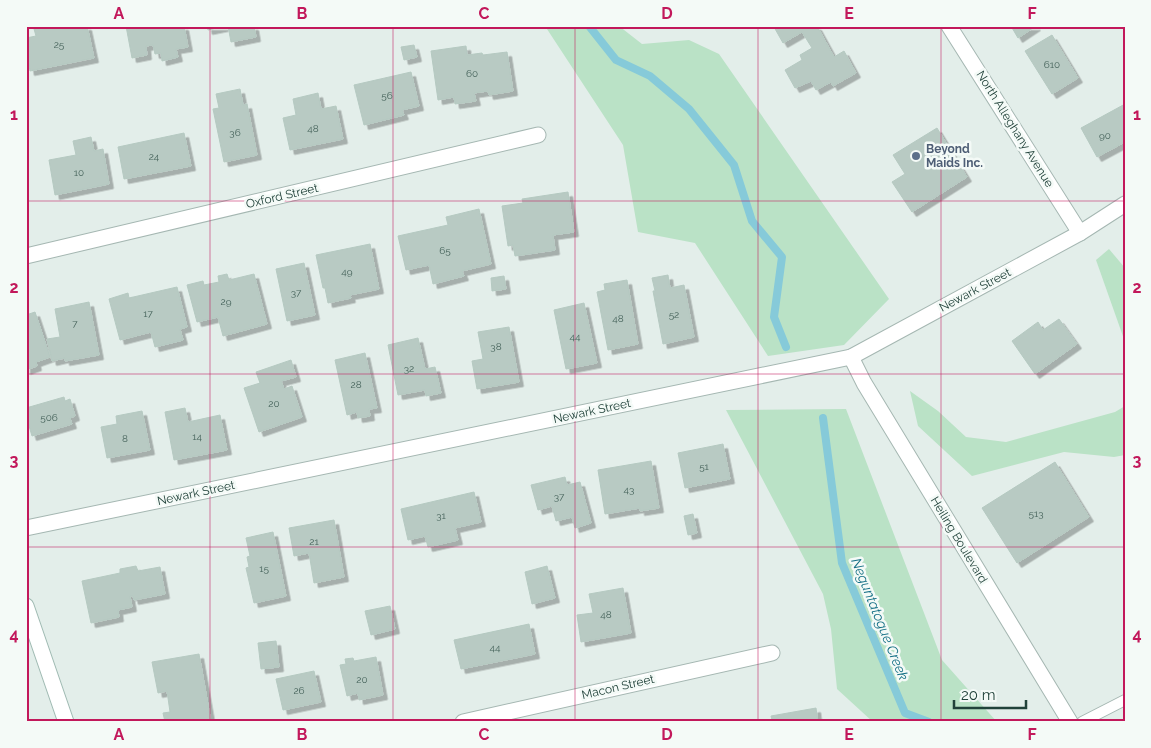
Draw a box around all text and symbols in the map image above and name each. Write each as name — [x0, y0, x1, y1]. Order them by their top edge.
text: A — [114, 4, 125, 23]
text: B — [297, 4, 308, 23]
text: C — [479, 4, 490, 23]
text: D — [661, 4, 673, 23]
text: E — [844, 4, 854, 23]
text: F — [1027, 4, 1037, 23]
house number: 25 — [54, 39, 65, 50]
house number: 610 — [1044, 59, 1060, 70]
house number: 60 — [466, 68, 478, 79]
street label: North Alleghany Avenue — [973, 68, 1057, 190]
house number: 56 — [381, 90, 393, 101]
text: 1 — [10, 105, 18, 124]
text: 1 — [1133, 105, 1141, 124]
house number: 48 — [307, 123, 319, 134]
house number: 36 — [229, 127, 241, 138]
house number: 90 — [1099, 130, 1111, 141]
place label: Beyond Maids Inc. — [926, 142, 983, 170]
marker: Beyond Maids Inc. — [910, 150, 922, 162]
house number: 24 — [149, 151, 160, 162]
house number: 10 — [74, 167, 84, 178]
street label: Oxford Street — [245, 181, 319, 211]
house number: 65 — [439, 245, 451, 256]
street label: Newark Street — [937, 265, 1013, 315]
house number: 49 — [341, 266, 353, 277]
text: 2 — [9, 278, 19, 297]
text: 2 — [1132, 278, 1142, 297]
house number: 37 — [291, 287, 302, 298]
house number: 29 — [220, 296, 232, 307]
house number: 17 — [143, 308, 153, 319]
house number: 52 — [669, 309, 679, 320]
house number: 48 — [612, 313, 624, 324]
house number: 7 — [72, 318, 78, 329]
house number: 44 — [570, 331, 581, 342]
house number: 38 — [490, 341, 502, 352]
house number: 32 — [404, 363, 414, 374]
house number: 28 — [350, 379, 362, 390]
street label: Newark Street — [552, 396, 632, 426]
house number: 20 — [268, 398, 280, 409]
house number: 506 — [40, 412, 58, 423]
house number: 14 — [192, 431, 202, 442]
house number: 8 — [122, 433, 128, 444]
text: 3 — [10, 451, 19, 470]
text: 3 — [1133, 451, 1142, 470]
house number: 51 — [699, 461, 710, 472]
street label: Newark Street — [156, 478, 236, 508]
house number: 43 — [624, 484, 634, 495]
house number: 37 — [554, 491, 565, 502]
street label: Heiling Boulevard — [928, 494, 990, 586]
house number: 513 — [1028, 508, 1044, 519]
house number: 31 — [436, 510, 447, 521]
house number: 21 — [309, 536, 319, 547]
water label: Neguntatogue Creek — [848, 556, 912, 683]
house number: 15 — [259, 563, 269, 574]
house number: 48 — [600, 609, 612, 620]
text: 4 — [9, 625, 19, 644]
text: 4 — [1132, 625, 1142, 644]
house number: 44 — [490, 642, 501, 653]
street label: Macon Street — [580, 672, 656, 702]
house number: 20 — [356, 674, 368, 685]
scale bar — [954, 678, 1026, 710]
house number: 26 — [293, 685, 305, 696]
text: 20 m — [961, 686, 996, 704]
text: A — [114, 725, 125, 744]
text: B — [297, 725, 308, 744]
text: C — [479, 725, 490, 744]
text: D — [661, 725, 673, 744]
text: E — [844, 725, 854, 744]
text: F — [1027, 725, 1037, 744]

